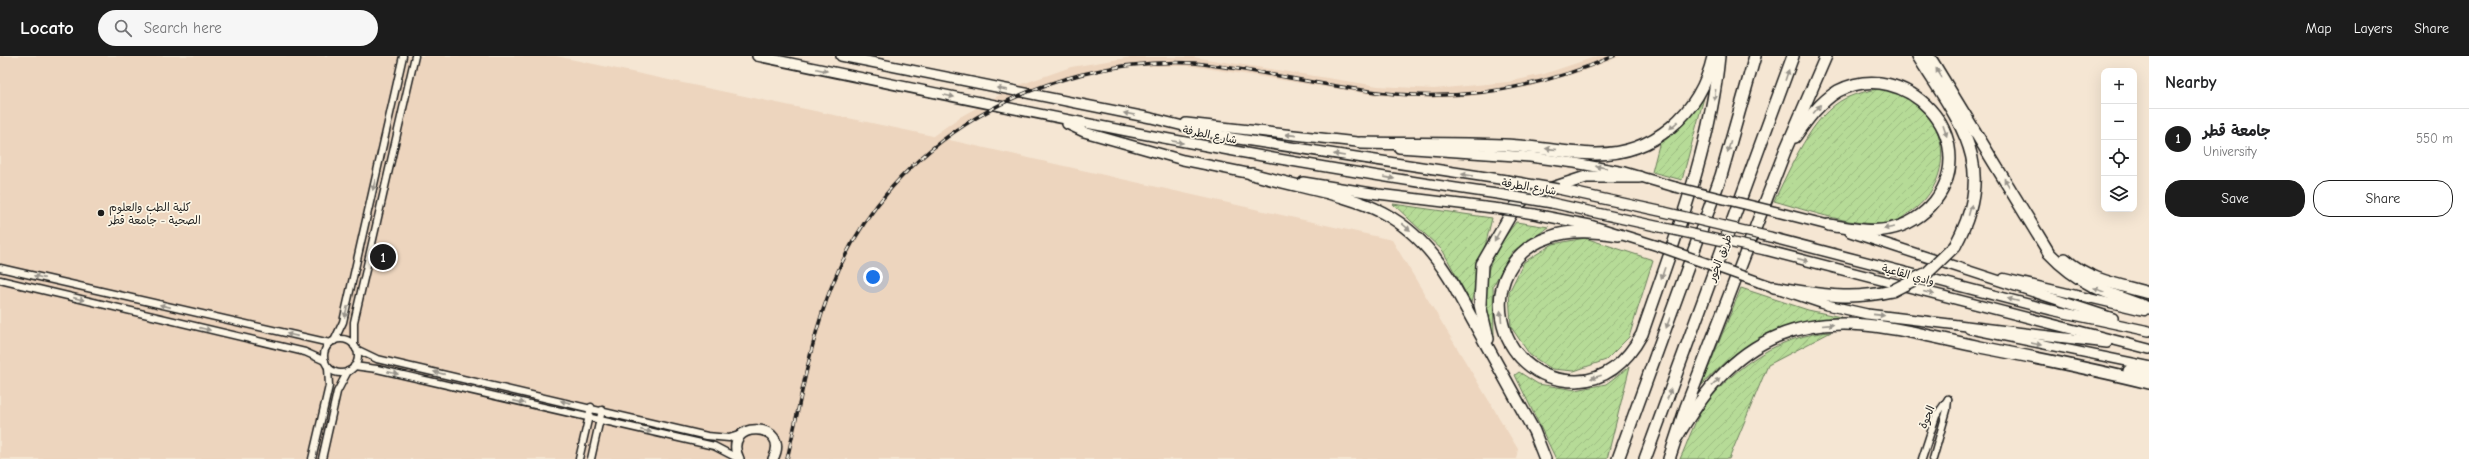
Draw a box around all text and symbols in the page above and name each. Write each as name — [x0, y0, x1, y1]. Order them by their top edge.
search box — [98, 10, 378, 46]
text: Locato — [20, 17, 74, 39]
icon: search — [112, 17, 134, 39]
text: Search here — [144, 19, 222, 37]
text: Map — [2305, 20, 2332, 37]
text: Layers — [2354, 20, 2392, 37]
text: Share — [2414, 20, 2449, 37]
one-way arrow — [816, 67, 828, 73]
one-way arrow — [1935, 68, 1943, 78]
map controls — [2101, 68, 2137, 212]
button: + — [2101, 68, 2137, 104]
one-way arrow — [1784, 69, 1790, 81]
text: Nearby — [2165, 73, 2216, 92]
one-way arrow — [995, 86, 1008, 92]
one-way arrow — [1712, 89, 1718, 101]
one-way arrow — [943, 94, 955, 100]
one-way arrow — [1813, 103, 1822, 114]
button: − — [2101, 104, 2137, 140]
one-way arrow — [1123, 111, 1135, 117]
one-way arrow — [1669, 120, 1679, 130]
text: جامعة قطر — [2203, 122, 2271, 140]
street label: شارع الطرفة — [1181, 123, 1238, 149]
one-way arrow — [1942, 125, 1948, 137]
text: 1 — [2175, 131, 2181, 146]
text: 550 m — [2416, 131, 2453, 146]
one-way arrow — [1285, 132, 1297, 138]
one-way arrow — [1172, 139, 1184, 145]
button: locate — [2101, 140, 2137, 176]
one-way arrow — [1726, 141, 1732, 154]
text: University — [2203, 144, 2257, 159]
one-way arrow — [1545, 146, 1557, 152]
one-way arrow — [1333, 152, 1345, 158]
one-way arrow — [1595, 164, 1607, 170]
one-way arrow — [1461, 171, 1474, 177]
one-way arrow — [1383, 175, 1395, 181]
street label: شارع الطرفة — [1500, 176, 1557, 200]
button: layers — [2101, 176, 2137, 212]
one-way arrow — [2004, 177, 2011, 189]
one-way arrow — [371, 179, 377, 191]
button: Save — [2165, 180, 2305, 217]
button: Share — [2313, 180, 2453, 217]
place label: كلية الطب والعلوم الصحية - جامعة قطر — [108, 201, 201, 227]
one-way arrow — [1968, 204, 1974, 217]
marker: كلية الطب والعلوم الصحية - جامعة قطر — [96, 208, 106, 218]
one-way arrow — [1401, 223, 1412, 232]
one-way arrow — [1883, 226, 1895, 232]
one-way arrow — [1494, 230, 1501, 242]
street label: طريق الخور — [1705, 233, 1735, 284]
pin: 1 — [370, 242, 396, 272]
one-way arrow — [1797, 258, 1809, 264]
street label: وادي القاعية — [1880, 262, 1936, 290]
your location — [863, 267, 883, 287]
one-way arrow — [1660, 267, 1666, 279]
one-way arrow — [33, 274, 45, 280]
one-way arrow — [2094, 287, 2105, 293]
one-way arrow — [1923, 291, 1935, 297]
one-way arrow — [73, 296, 85, 302]
one-way arrow — [2007, 297, 2020, 303]
one-way arrow — [159, 302, 172, 308]
one-way arrow — [342, 306, 348, 318]
one-way arrow — [1497, 310, 1504, 322]
one-way arrow — [1873, 312, 1885, 318]
one-way arrow — [1665, 317, 1671, 329]
one-way arrow — [1822, 322, 1834, 328]
one-way arrow — [199, 326, 212, 332]
one-way arrow — [286, 332, 298, 338]
one-way arrow — [2030, 341, 2042, 347]
one-way arrow — [433, 369, 445, 375]
one-way arrow — [386, 370, 399, 376]
one-way arrow — [1589, 374, 1601, 380]
one-way arrow — [1711, 377, 1720, 387]
one-way arrow — [1666, 388, 1672, 400]
one-way arrow — [560, 398, 572, 404]
one-way arrow — [513, 399, 525, 405]
street label: الحوة — [1916, 404, 1938, 430]
one-way arrow — [640, 428, 652, 434]

